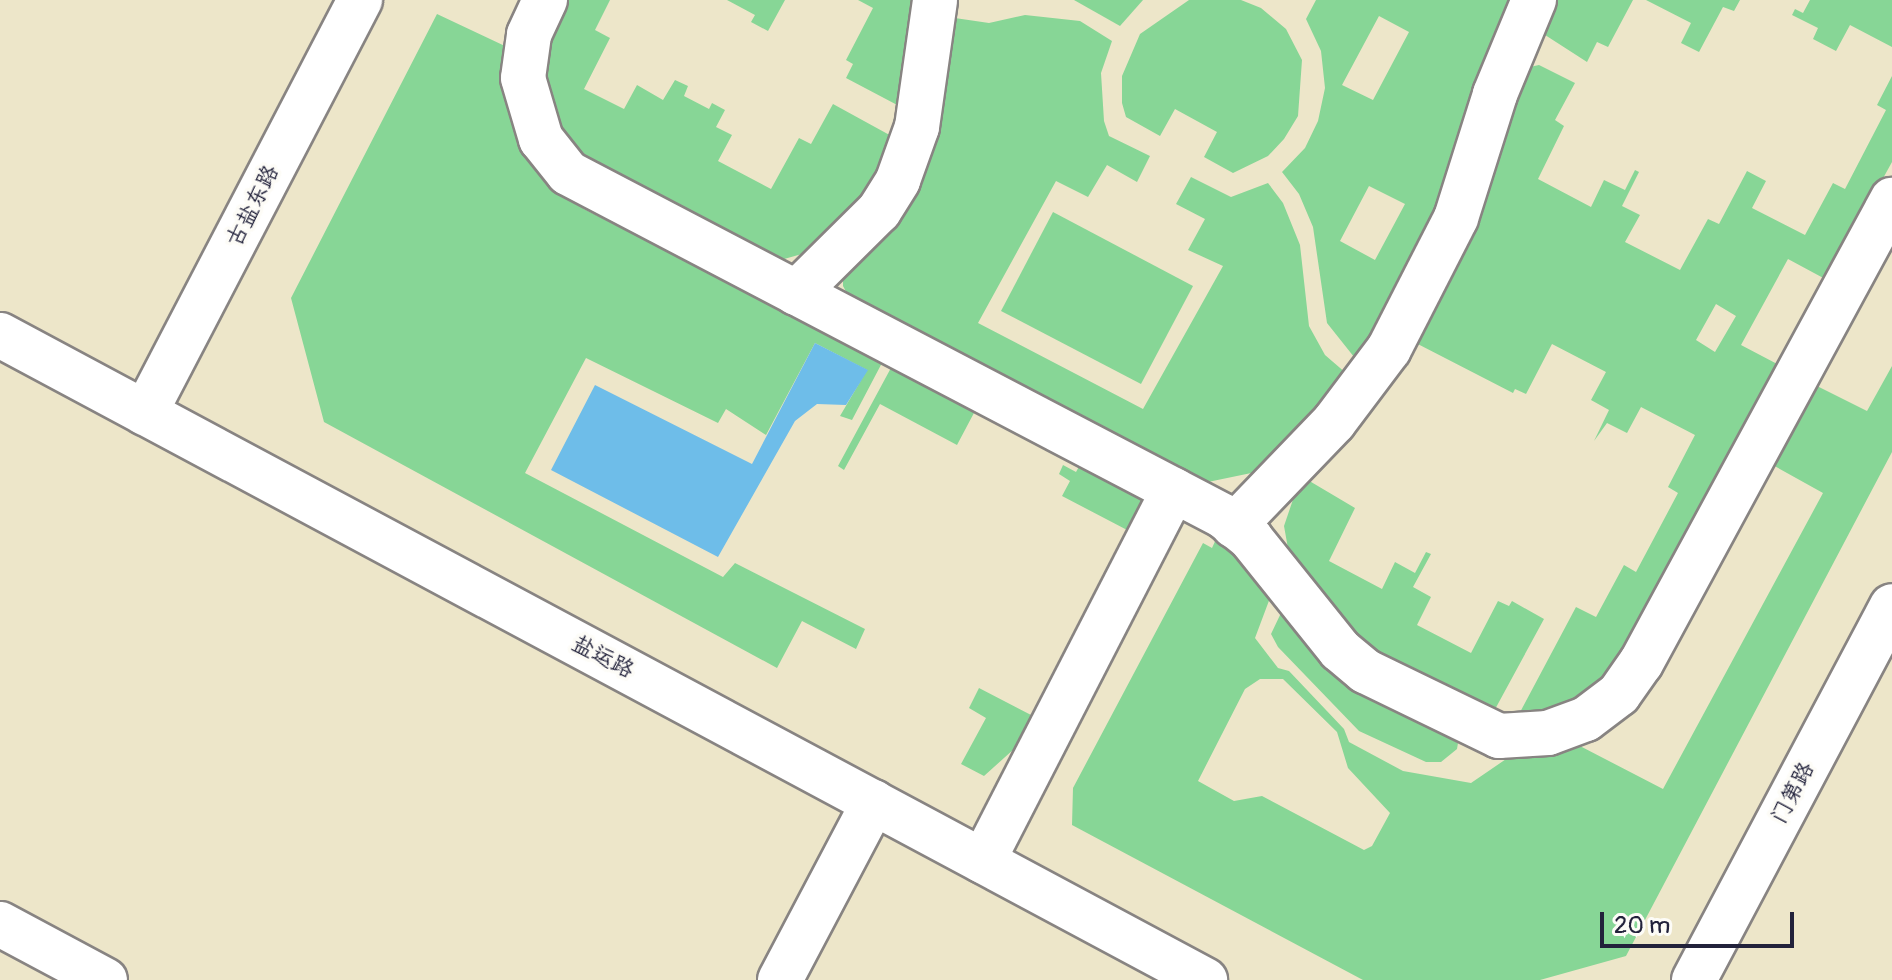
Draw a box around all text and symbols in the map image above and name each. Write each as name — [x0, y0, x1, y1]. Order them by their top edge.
street label: 古盐东路 — [221, 161, 285, 251]
street label: 盐运路 — [568, 630, 638, 684]
street label: 门第路 — [1766, 758, 1820, 828]
scale bar — [1604, 896, 1798, 946]
text: 20 m — [1614, 911, 1670, 940]

